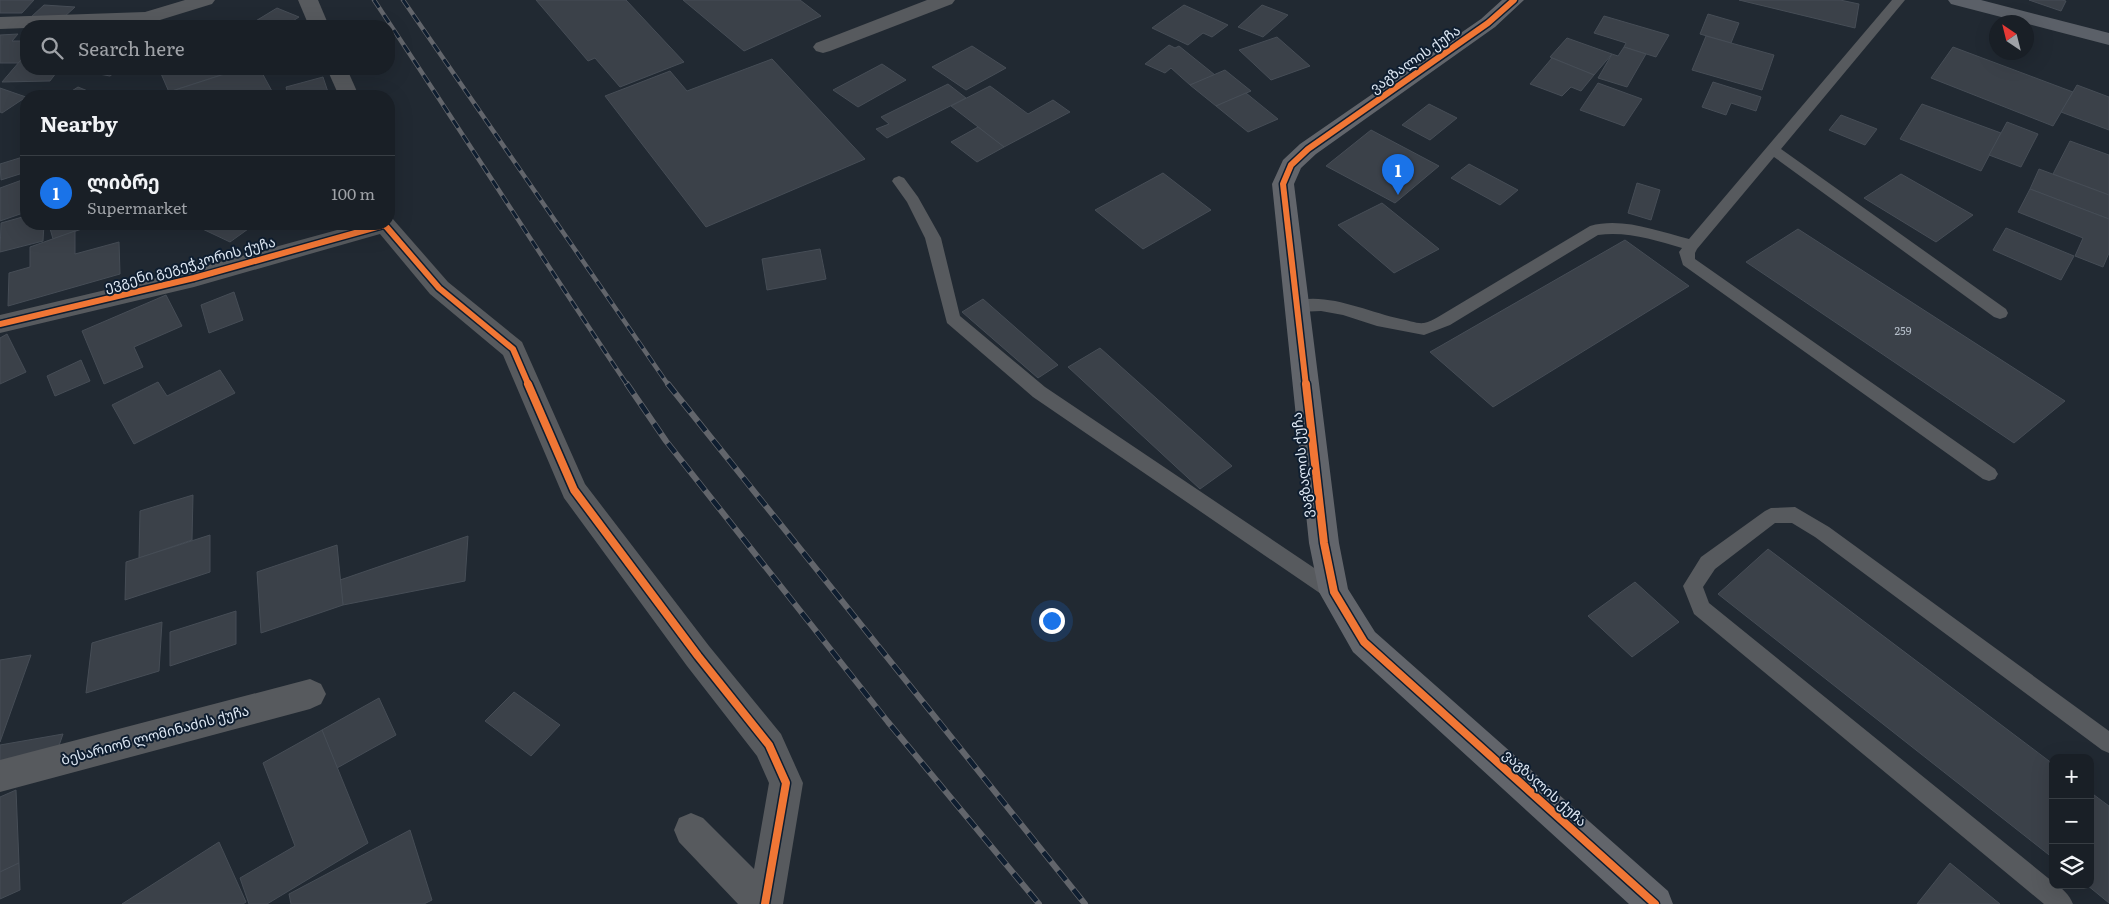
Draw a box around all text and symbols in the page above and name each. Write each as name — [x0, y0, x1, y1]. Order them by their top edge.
north arrow — [1989, 15, 2034, 60]
street label: ვაგზალის ქუჩა — [1365, 19, 1464, 97]
search box — [20, 20, 395, 75]
icon: search — [38, 34, 66, 62]
text: Search here — [78, 34, 185, 62]
text: Nearby — [40, 107, 118, 138]
pin: 1 — [1382, 154, 1414, 195]
text: ლიბრე — [87, 167, 160, 195]
text: 1 — [53, 181, 59, 205]
text: 100 m — [331, 181, 375, 205]
text: Supermarket — [87, 195, 187, 219]
street label: ევგენი გეგეჭკორის ქუჩა — [102, 231, 278, 296]
house number: 259 — [1895, 322, 1912, 338]
street label: ვაგზალის ქუჩა — [1285, 411, 1317, 519]
your location — [1039, 608, 1065, 634]
street label: ბესარიონ ლომინაძის ქუჩა — [58, 699, 251, 769]
street label: ვაგზალის ქუჩა — [1499, 744, 1592, 830]
map controls — [2049, 754, 2094, 889]
button: + — [2049, 754, 2094, 799]
button: − — [2049, 799, 2094, 844]
button: layers — [2049, 844, 2094, 889]

